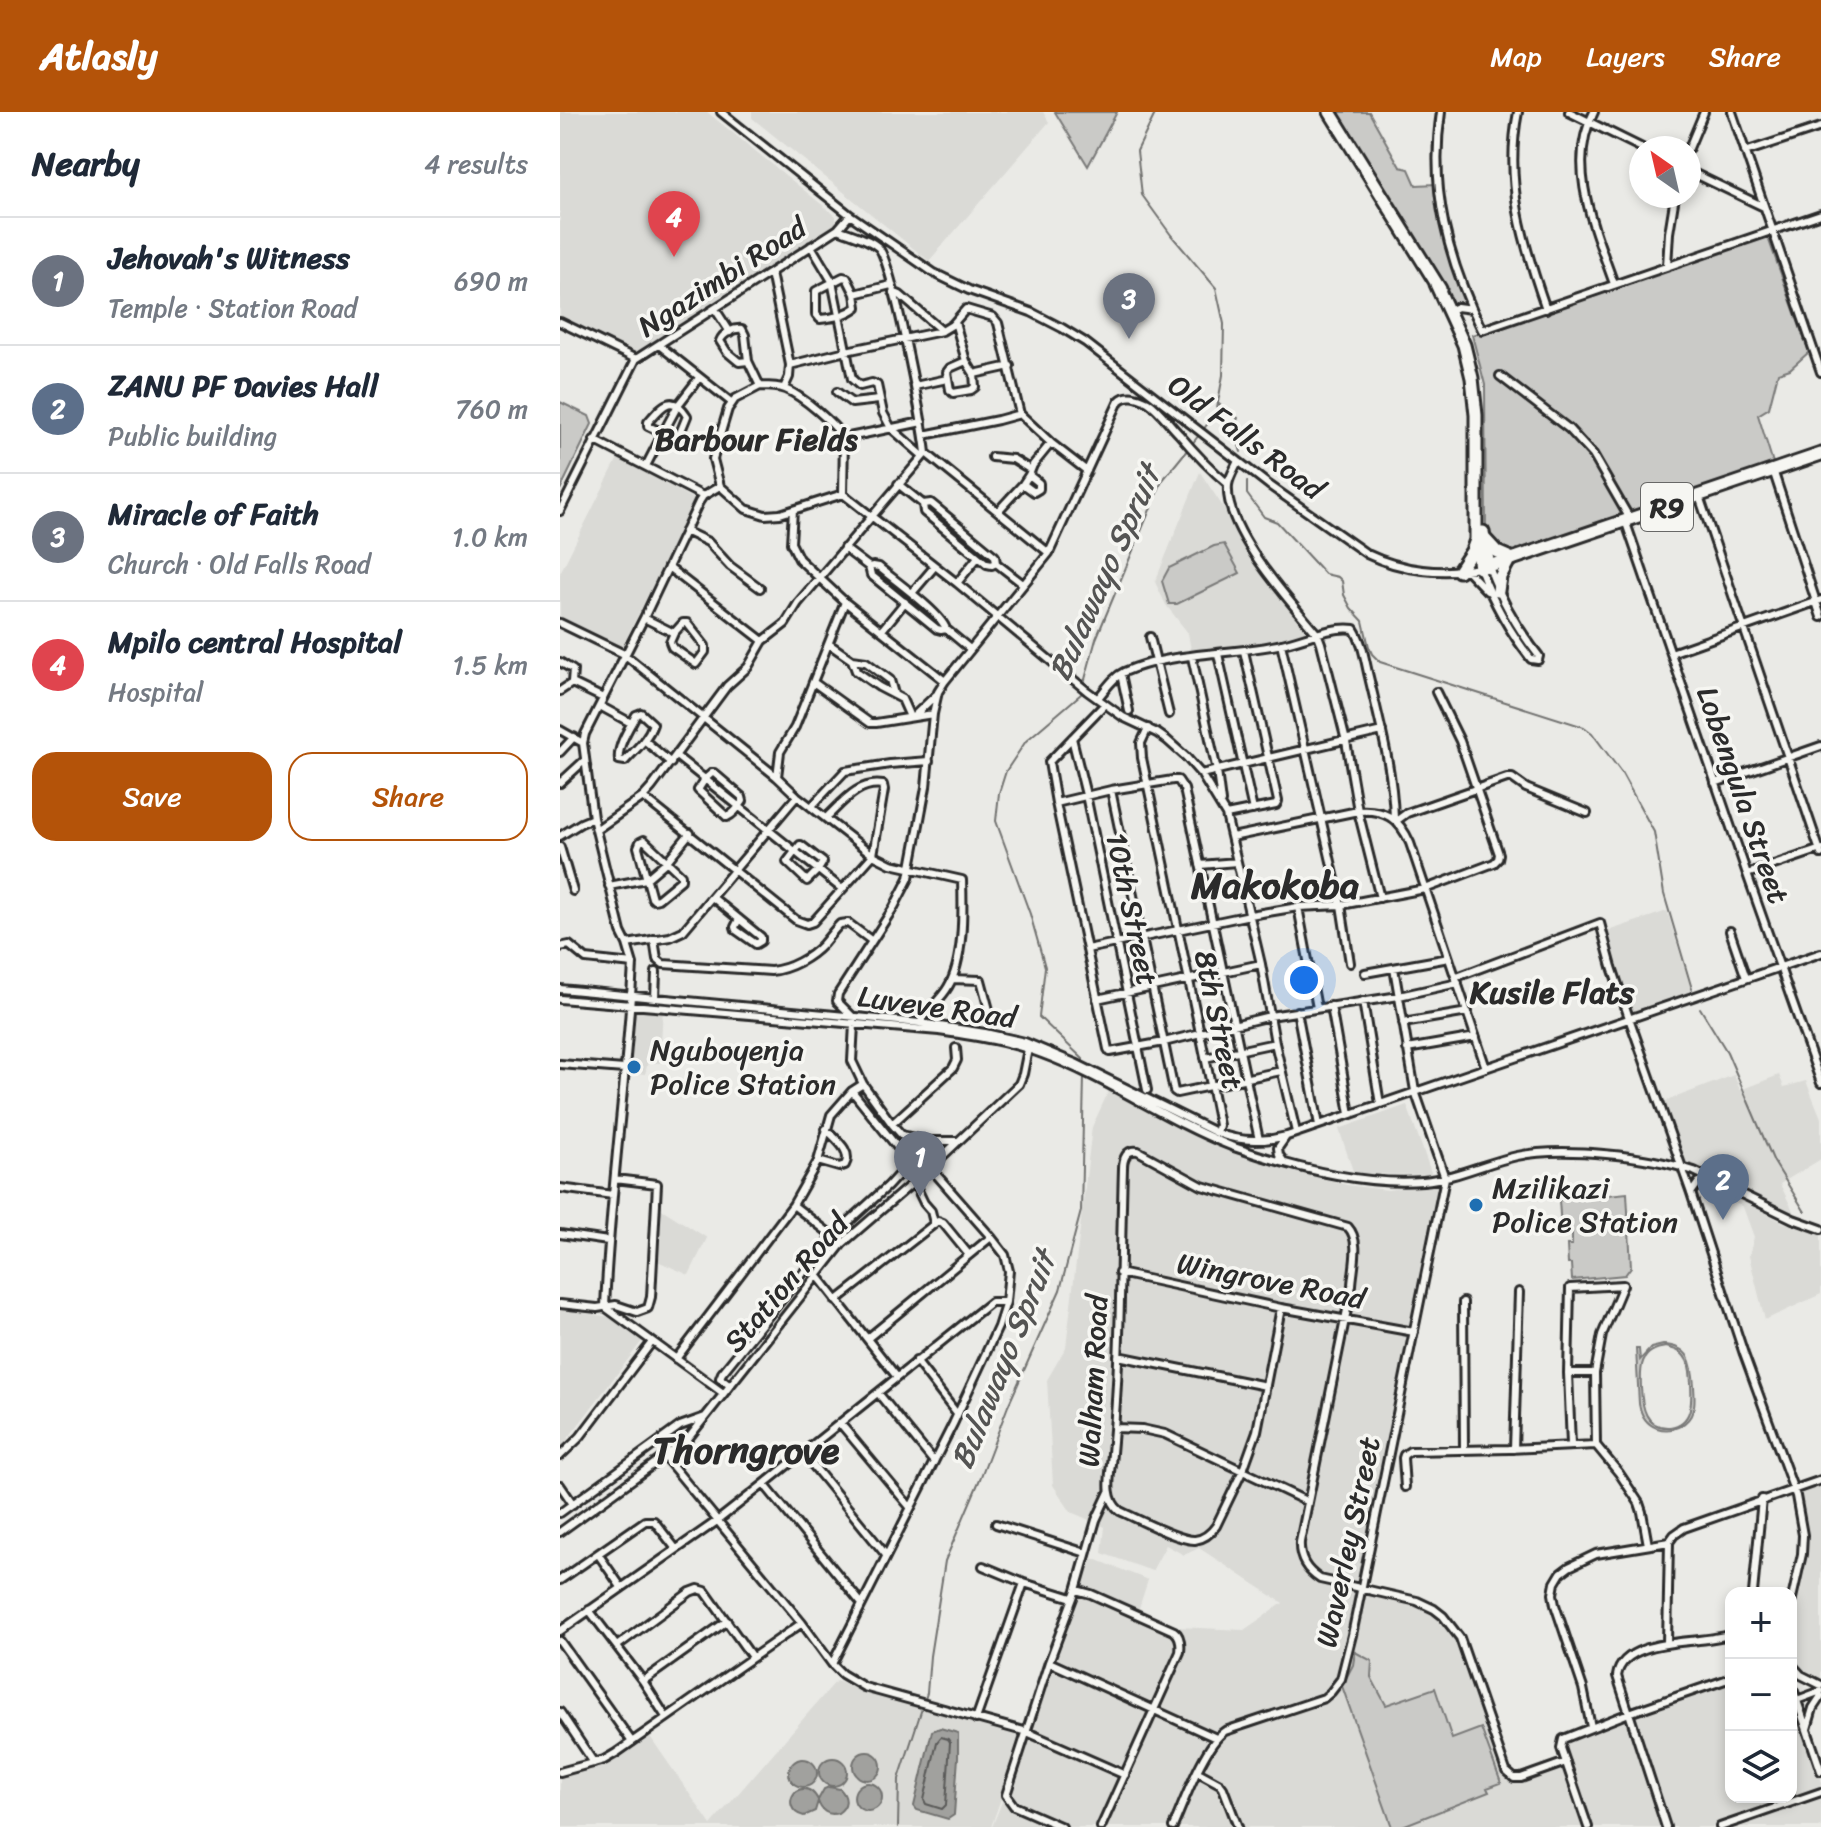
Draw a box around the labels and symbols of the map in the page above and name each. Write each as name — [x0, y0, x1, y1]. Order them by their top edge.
north arrow — [1629, 136, 1701, 208]
pin: 4 — [648, 191, 700, 257]
street label: Ngazimbi Road — [626, 200, 820, 352]
pin: 3 — [1103, 273, 1155, 339]
street label: Old Falls Road — [1155, 359, 1338, 516]
district label: Barbour Fields — [654, 411, 858, 468]
water label: Bulawayo Spruit — [1032, 452, 1179, 690]
road number: R9 — [1641, 483, 1693, 531]
street label: Lobengula Street — [1681, 679, 1805, 911]
street label: 10th Street — [1089, 827, 1175, 991]
district label: Makokoba — [1190, 852, 1359, 919]
street label: 8th Street — [1178, 945, 1260, 1095]
your location — [1284, 960, 1324, 1000]
district label: Kusile Flats — [1469, 964, 1635, 1021]
street label: Luveve Road — [854, 969, 1022, 1045]
place label: Nguboyenja Police Station — [650, 1023, 836, 1111]
marker: Nguboyenja Police Station — [625, 1058, 643, 1076]
pin: 1 — [894, 1131, 946, 1197]
pin: 2 — [1697, 1154, 1749, 1220]
place label: Mzilikazi Police Station — [1492, 1161, 1678, 1249]
marker: Mzilikazi Police Station — [1467, 1196, 1485, 1214]
street label: Station Road — [709, 1199, 864, 1365]
street label: Wingrove Road — [1172, 1236, 1372, 1326]
water label: Bulawayo Spruit — [934, 1238, 1075, 1478]
street label: Walham Road — [1062, 1291, 1125, 1468]
district label: Thorngrove — [653, 1417, 840, 1484]
street label: Waverley Street — [1299, 1432, 1397, 1652]

